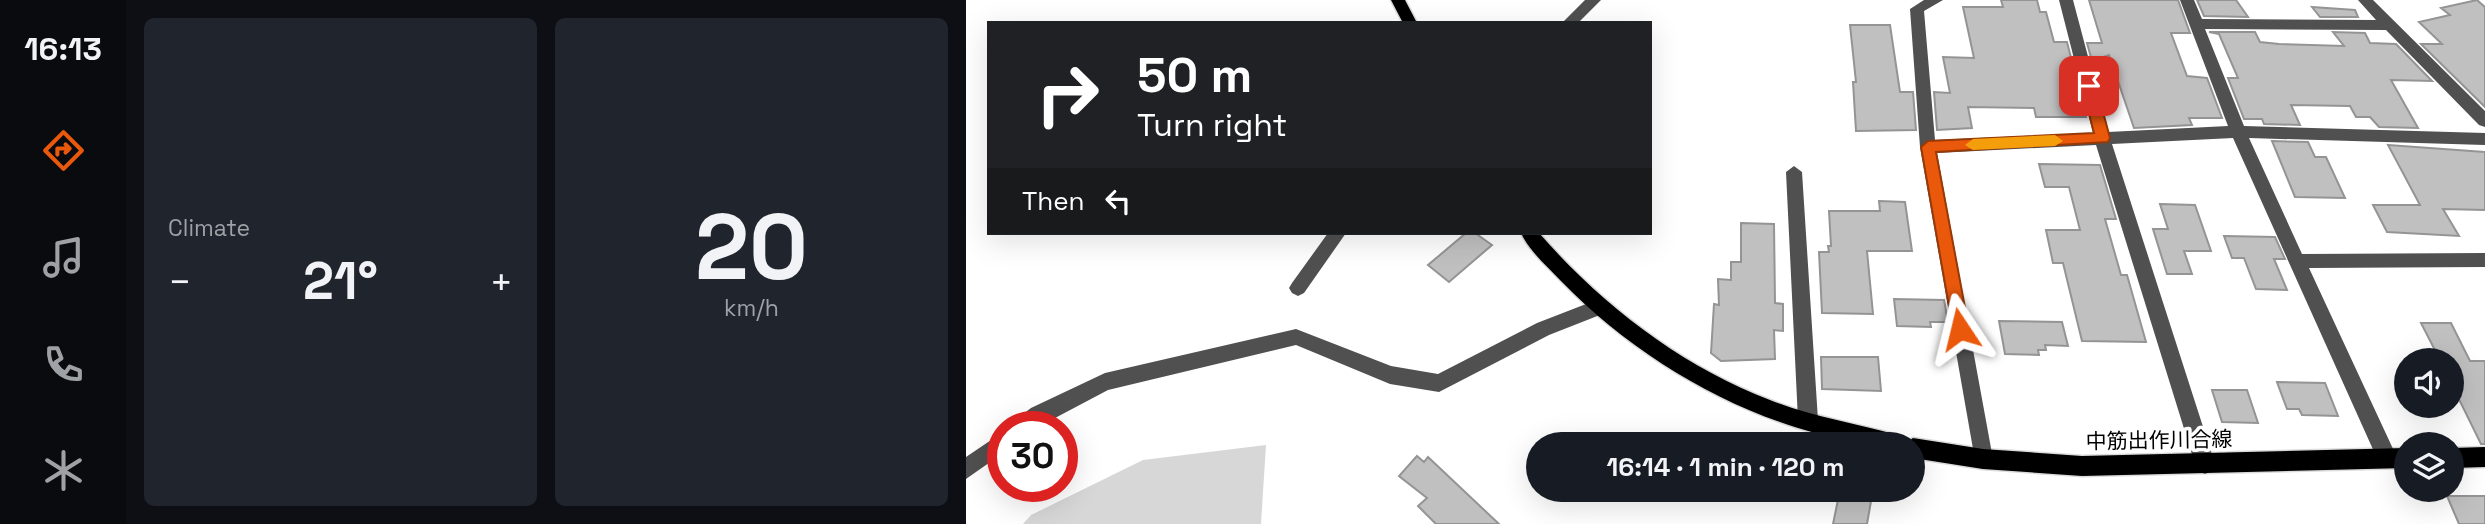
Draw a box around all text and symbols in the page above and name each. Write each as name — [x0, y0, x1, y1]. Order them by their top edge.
text: 16:13 — [24, 29, 102, 69]
text: 50 m — [1137, 44, 1252, 106]
icon: right — [1022, 49, 1113, 140]
pin — [2059, 56, 2119, 116]
icon: arrive — [2070, 67, 2108, 105]
text: Turn right — [1137, 105, 1287, 145]
icon: directions — [39, 126, 88, 175]
icon: left — [1099, 182, 1137, 220]
text: Then — [1022, 184, 1085, 218]
text: 20 — [695, 189, 808, 306]
text: Climate — [168, 213, 250, 243]
icon: music — [39, 233, 88, 282]
text: 21° — [303, 248, 378, 314]
text: − — [168, 258, 192, 306]
text: + — [489, 258, 513, 306]
position arrow — [1923, 292, 1997, 366]
text: km/h — [724, 293, 779, 323]
icon: phone — [39, 340, 88, 389]
map controls — [2394, 348, 2464, 502]
button: sound — [2394, 348, 2464, 418]
speed limit sign: 30 — [987, 411, 1078, 502]
street label: 中筋出作川合線 — [2085, 425, 2233, 455]
button: layers — [2394, 432, 2464, 502]
icon: climate — [39, 446, 88, 495]
text: 16:14 · 1 min · 120 m — [1607, 450, 1844, 484]

